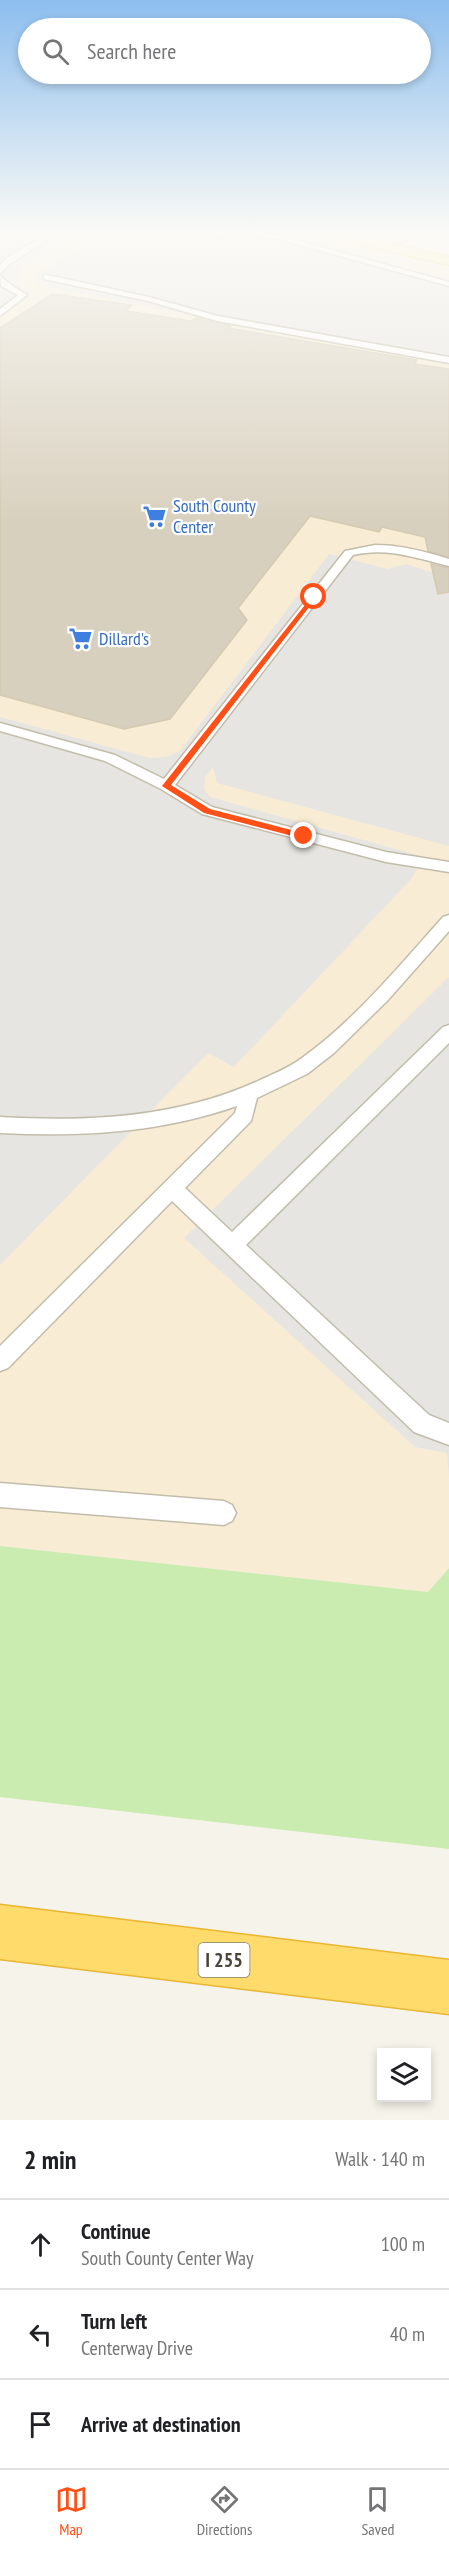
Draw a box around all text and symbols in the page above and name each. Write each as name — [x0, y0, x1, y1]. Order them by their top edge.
search box — [18, 18, 431, 84]
icon: search — [39, 35, 72, 68]
text: Search here — [87, 37, 176, 65]
place label: South County Center — [173, 494, 256, 538]
supermarket icon: South County Center — [142, 503, 168, 529]
route start — [300, 583, 326, 609]
supermarket icon: Dillard's — [68, 626, 94, 652]
place label: Dillard's — [99, 627, 149, 650]
route end — [290, 822, 316, 848]
road number: I 255 — [198, 1943, 250, 1977]
map controls — [377, 2048, 431, 2102]
button: layers — [377, 2048, 431, 2102]
text: 2 min — [24, 2143, 77, 2176]
text: Walk · 140 m — [335, 2146, 425, 2172]
text: Continue — [81, 2217, 151, 2245]
icon: ahead — [24, 2228, 57, 2261]
text: 100 m — [381, 2231, 425, 2257]
text: South County Center Way — [81, 2245, 254, 2271]
text: Turn left — [81, 2307, 147, 2335]
icon: left — [24, 2318, 57, 2351]
text: 40 m — [390, 2321, 425, 2347]
text: Centerway Drive — [81, 2335, 193, 2361]
icon: arrive — [24, 2408, 57, 2441]
text: Arrive at destination — [81, 2410, 241, 2438]
tab: Map — [55, 2483, 88, 2539]
tab: Directions — [197, 2483, 252, 2539]
tab: Saved — [361, 2483, 394, 2539]

